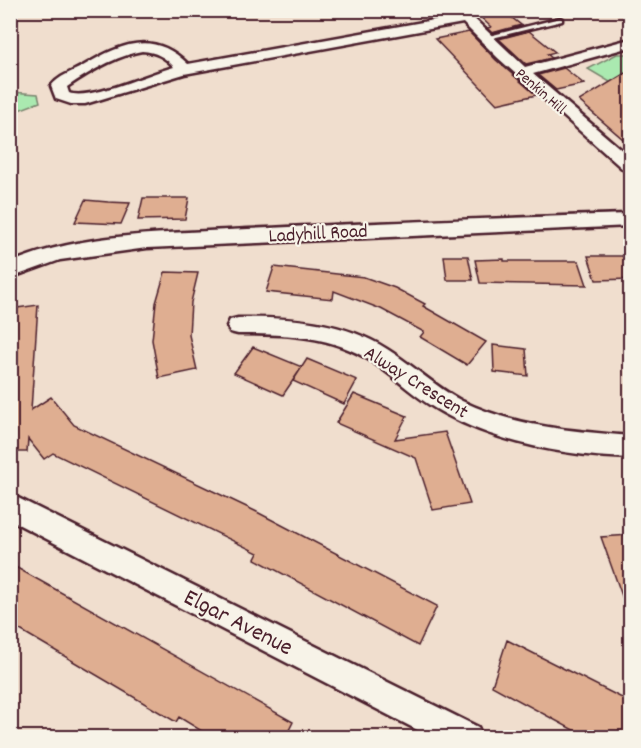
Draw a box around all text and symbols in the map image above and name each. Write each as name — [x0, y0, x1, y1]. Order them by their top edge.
street label: Penkin Hill — [510, 63, 571, 121]
street label: Ladyhill Road — [268, 218, 369, 252]
street label: Alway Crescent — [358, 340, 473, 427]
street label: Elgar Avenue — [177, 582, 298, 666]

